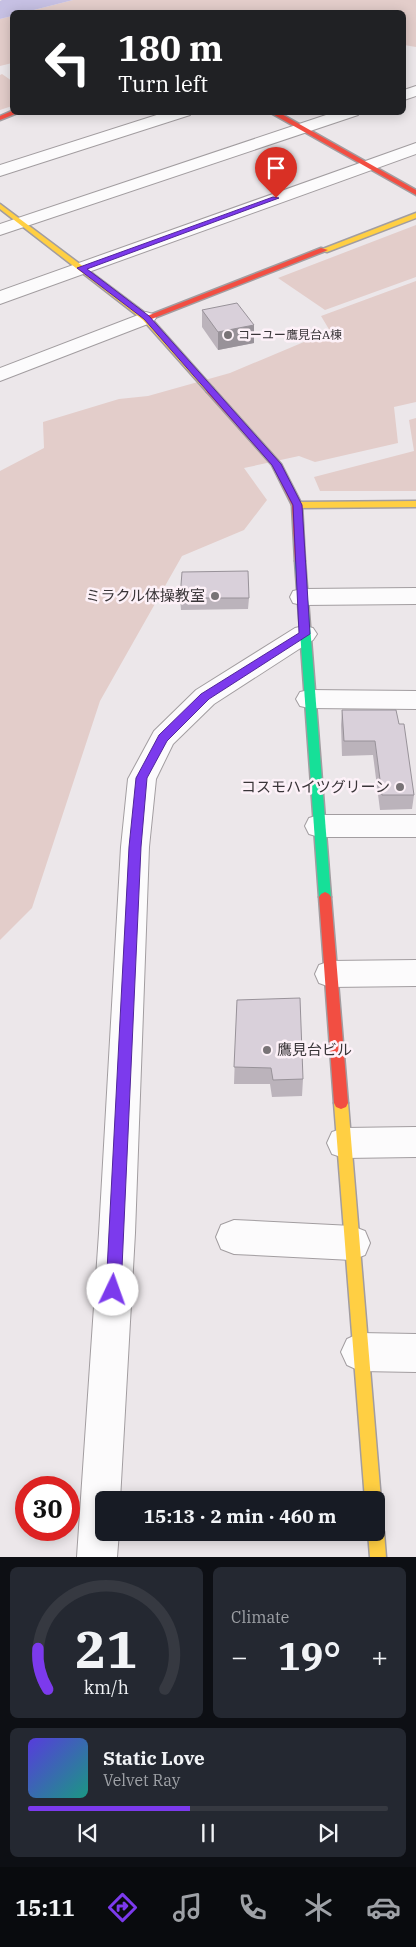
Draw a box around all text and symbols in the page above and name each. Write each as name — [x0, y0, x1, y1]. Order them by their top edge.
text: 180 m — [118, 25, 223, 71]
icon: left — [35, 30, 100, 95]
text: Turn left — [118, 69, 208, 98]
pin — [255, 147, 297, 198]
icon: arrive — [262, 154, 290, 182]
place label: コーユー鷹見台A棟 — [238, 327, 342, 342]
marker: コーユー鷹見台A棟 — [222, 329, 234, 341]
place label: ミラクル体操教室 — [85, 586, 205, 605]
marker: ミラクル体操教室 — [209, 590, 221, 602]
place label: コスモハイツグリーン — [241, 777, 390, 796]
marker: コスモハイツグリーン — [394, 781, 406, 793]
place label: 鷹見台ビル — [277, 1040, 352, 1059]
marker: 鷹見台ビル — [261, 1044, 273, 1056]
position arrow — [86, 1263, 138, 1315]
speed limit sign: 30 — [15, 1476, 80, 1541]
text: 15:13 · 2 min · 460 m — [144, 1504, 336, 1528]
text: Climate — [231, 1607, 289, 1627]
text: 21 — [75, 1615, 138, 1682]
text: 19° — [278, 1631, 341, 1680]
text: − — [231, 1638, 248, 1675]
text: + — [371, 1638, 388, 1675]
text: km/h — [84, 1676, 129, 1699]
text: Static Love — [103, 1746, 205, 1770]
text: Velvet Ray — [103, 1770, 180, 1790]
icon: previous — [74, 1819, 102, 1847]
icon: pause — [194, 1819, 222, 1847]
icon: next — [314, 1819, 342, 1847]
icon: directions — [105, 1890, 140, 1925]
icon: music — [170, 1890, 205, 1925]
icon: phone — [235, 1890, 270, 1925]
icon: climate — [301, 1890, 336, 1925]
icon: car — [366, 1890, 401, 1925]
text: 15:11 — [15, 1893, 75, 1922]

